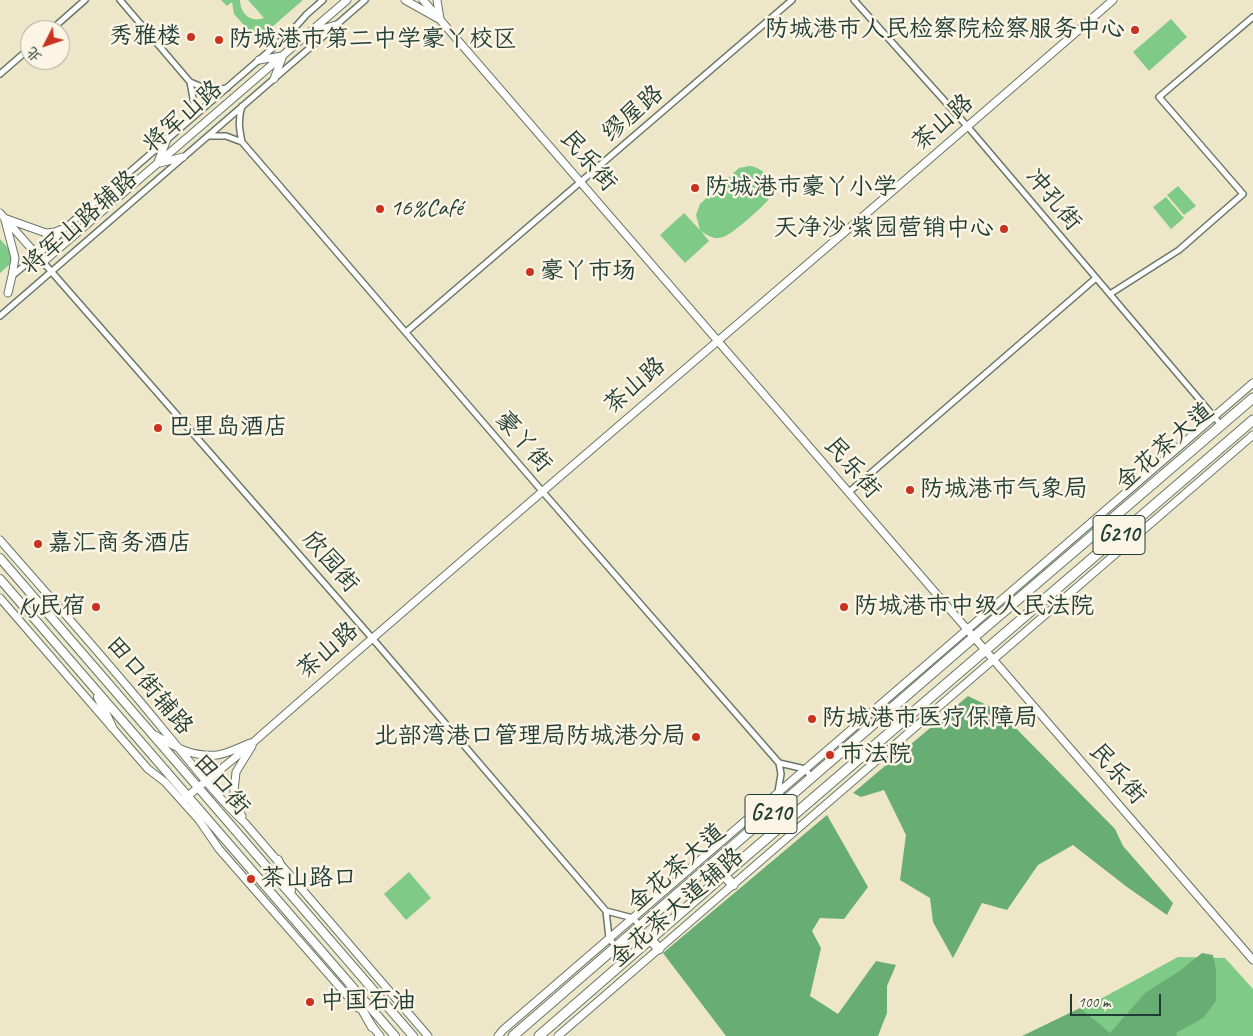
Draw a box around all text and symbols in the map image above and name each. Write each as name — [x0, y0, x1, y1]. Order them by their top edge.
place label: 防城港市人民检察院检察服务中心 — [765, 16, 1125, 44]
north arrow — [20, 20, 70, 70]
place label: 秀雅楼 — [109, 23, 181, 51]
marker: 防城港市人民检察院检察服务中心 — [1129, 24, 1141, 36]
place label: 防城港市第二中学豪丫校区 — [229, 26, 517, 54]
marker: 秀雅楼 — [185, 31, 197, 43]
marker: 防城港市第二中学豪丫校区 — [213, 34, 225, 46]
text: 北 — [23, 44, 45, 65]
street label: 将军山路 — [137, 75, 229, 159]
street label: 缪屋路 — [596, 80, 670, 148]
street label: 茶山路 — [906, 89, 980, 157]
street label: 民乐街 — [554, 124, 622, 198]
street label: 冲孔街 — [1019, 163, 1087, 237]
street label: 将军山路辅路 — [16, 165, 144, 281]
place label: 防城港市豪丫小学 — [705, 174, 897, 202]
marker: 防城港市豪丫小学 — [689, 182, 701, 194]
place label: 16%Café — [390, 195, 463, 223]
marker: 16%Café — [374, 203, 386, 215]
place label: 天净沙·紫园营销中心 — [774, 215, 994, 243]
marker: 天净沙·紫园营销中心 — [998, 223, 1010, 235]
place label: 豪丫市场 — [540, 258, 636, 286]
marker: 豪丫市场 — [524, 266, 536, 278]
street label: 茶山路 — [598, 352, 672, 420]
street label: 金花茶大道 — [1110, 397, 1220, 497]
street label: 豪丫街 — [489, 405, 557, 479]
place label: 巴里岛酒店 — [168, 414, 288, 442]
marker: 巴里岛酒店 — [152, 422, 164, 434]
street label: 民乐街 — [818, 431, 886, 505]
place label: 防城港市气象局 — [920, 476, 1088, 504]
marker: 防城港市气象局 — [904, 484, 916, 496]
road number: G210 — [1093, 516, 1145, 554]
street label: 欣园街 — [296, 525, 364, 599]
place label: 嘉汇商务酒店 — [48, 530, 192, 558]
marker: 嘉汇商务酒店 — [32, 538, 44, 550]
place label: Ky民宿 — [19, 593, 86, 621]
place label: 防城港市中级人民法院 — [854, 593, 1094, 621]
marker: Ky民宿 — [90, 601, 102, 613]
marker: 防城港市中级人民法院 — [838, 601, 850, 613]
street label: 茶山路 — [291, 617, 365, 685]
street label: 田口街辅路 — [99, 631, 199, 741]
place label: 防城港市医疗保障局 — [822, 705, 1038, 733]
marker: 防城港市医疗保障局 — [806, 713, 818, 725]
place label: 北部湾港口管理局防城港分局 — [374, 723, 686, 751]
marker: 北部湾港口管理局防城港分局 — [690, 731, 702, 743]
street label: 民乐街 — [1083, 737, 1151, 811]
place label: 巿法院 — [840, 741, 912, 769]
street label: 田口街 — [187, 748, 255, 822]
marker: 巿法院 — [824, 749, 836, 761]
road number: G210 — [745, 794, 797, 834]
street label: 金花茶大道 — [622, 818, 732, 918]
street label: 金花茶大道辅路 — [604, 842, 750, 974]
place label: 茶山路口 — [261, 865, 357, 893]
marker: 茶山路口 — [245, 873, 257, 885]
scale bar — [1073, 984, 1164, 1016]
place label: 中国石油 — [320, 988, 416, 1016]
text: 100 m — [1078, 993, 1110, 1012]
marker: 中国石油 — [304, 996, 316, 1008]

